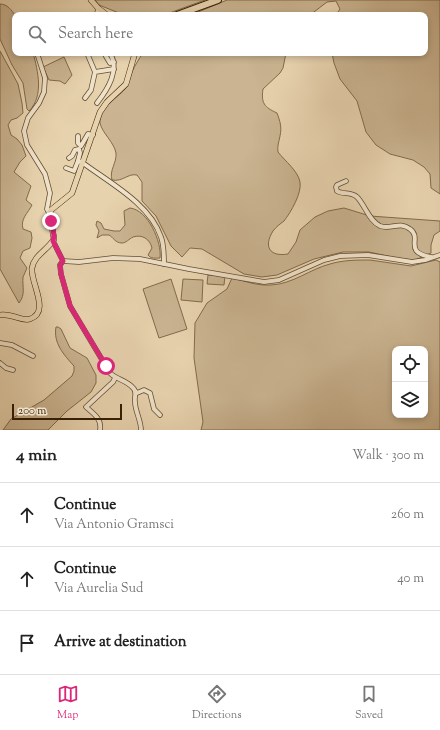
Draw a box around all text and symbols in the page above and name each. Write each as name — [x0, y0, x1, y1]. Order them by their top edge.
search box — [12, 12, 428, 56]
icon: search — [26, 23, 48, 45]
text: Search here — [58, 24, 133, 45]
route end — [42, 212, 60, 230]
map controls — [392, 346, 428, 418]
button: locate — [392, 346, 428, 382]
route start — [97, 357, 115, 375]
button: layers — [392, 382, 428, 418]
scale bar — [12, 402, 122, 421]
text: 200 m — [18, 403, 46, 419]
text: 4 min — [16, 444, 57, 468]
text: Walk · 300 m — [352, 447, 424, 465]
text: Continue — [54, 495, 116, 516]
icon: ahead — [16, 504, 38, 526]
text: 260 m — [391, 506, 424, 524]
text: Via Antonio Gramsci — [54, 516, 174, 534]
text: Continue — [54, 559, 116, 580]
icon: ahead — [16, 568, 38, 590]
text: 40 m — [397, 570, 424, 588]
text: Via Aurelia Sud — [54, 580, 143, 598]
icon: arrive — [16, 632, 38, 654]
text: Arrive at destination — [54, 632, 187, 653]
tab: Map — [57, 683, 79, 723]
tab: Directions — [192, 683, 242, 723]
tab: Saved — [355, 683, 383, 723]

